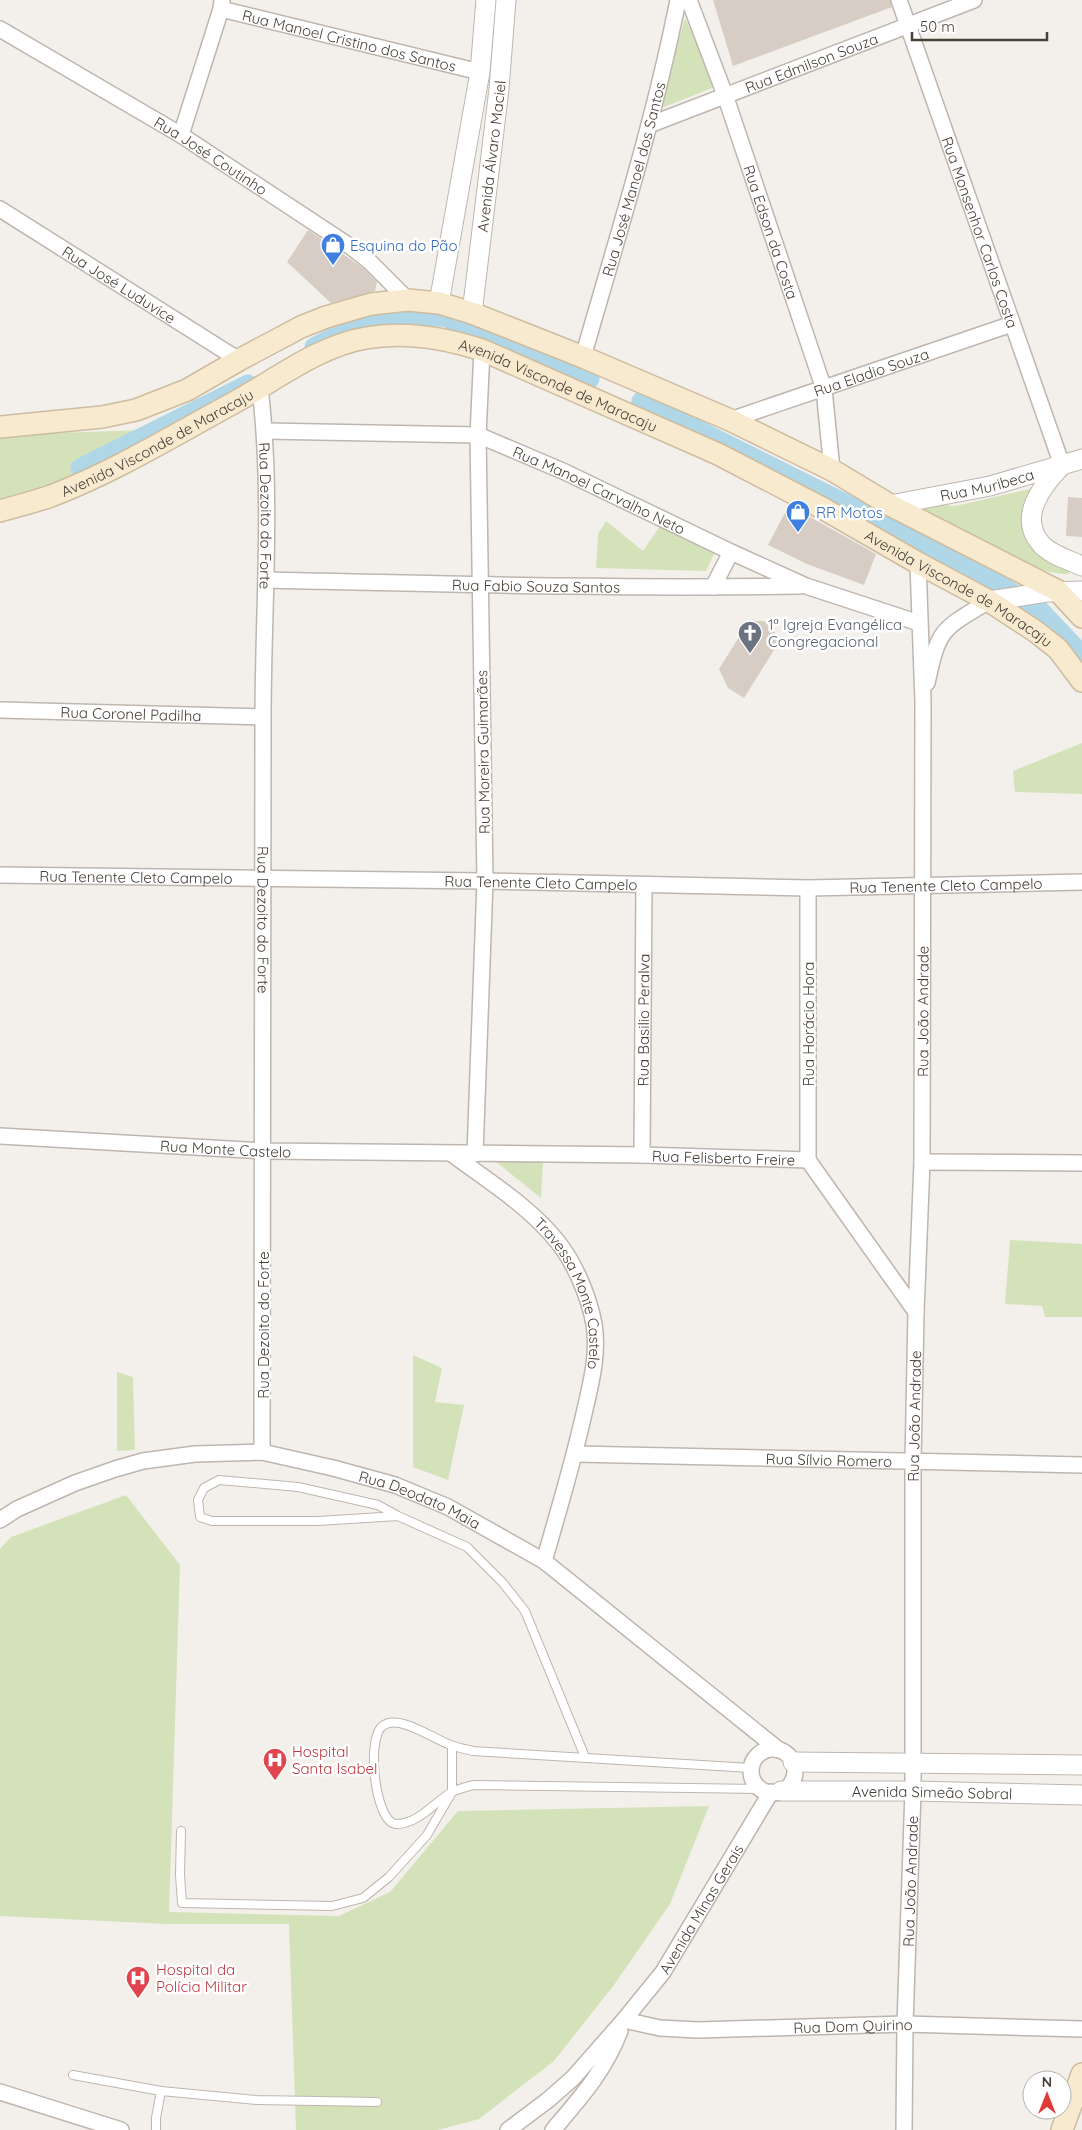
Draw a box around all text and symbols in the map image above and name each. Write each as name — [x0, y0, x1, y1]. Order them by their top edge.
street label: Rua Manoel Cristino dos Santos — [240, 5, 458, 75]
scale bar — [912, 10, 1047, 42]
text: 50 m — [920, 17, 955, 36]
street label: Rua Edmilson Souza — [742, 28, 881, 97]
street label: Avenida Álvaro Maciel — [472, 80, 509, 233]
street label: Rua José Manoel dos Santos — [597, 80, 669, 278]
street label: Rua José Coutinho — [151, 112, 271, 199]
street label: Rua Monsenhor Carlos Costa — [938, 134, 1023, 331]
street label: Rua Edson da Costa — [740, 162, 803, 301]
shop icon: Esquina do Pão — [320, 232, 346, 266]
place label: Esquina do Pão — [350, 236, 458, 255]
street label: Rua José Luduvice — [59, 241, 180, 327]
street label: Avenida Visconde de Maracaju — [457, 334, 661, 436]
street label: Rua Eladio Souza — [811, 344, 931, 400]
street label: Avenida Visconde de Maracaju — [58, 384, 257, 501]
street label: Rua Dezoito do Forte — [255, 442, 276, 590]
street label: Rua Manoel Carvalho Neto — [510, 442, 688, 538]
street label: Rua Muribeca — [938, 464, 1036, 505]
shop icon: RR Motos — [785, 499, 811, 533]
place label: RR Motos — [816, 503, 883, 522]
street label: Avenida Visconde de Maracaju — [862, 525, 1056, 651]
street label: Rua Fabio Souza Santos — [452, 575, 620, 596]
place label: 1ª Igreja Evangélica Congregacional — [768, 615, 902, 651]
church icon: 1ª Igreja Evangélica Congregacional — [737, 620, 763, 654]
street label: Rua Moreira Guimarães — [472, 670, 494, 834]
street label: Rua Coronel Padilha — [60, 702, 202, 725]
street label: Rua Dezoito do Forte — [254, 846, 273, 993]
street label: Rua Tenente Cleto Campelo — [39, 866, 233, 887]
street label: Rua Tenente Cleto Campelo — [444, 871, 638, 894]
street label: Rua Tenente Cleto Campelo — [849, 873, 1043, 897]
street label: Rua João Andrade — [913, 946, 932, 1077]
street label: Rua Basilio Peralva — [633, 954, 653, 1086]
street label: Rua Horácio Hora — [799, 962, 818, 1086]
street label: Rua Monte Castelo — [160, 1136, 291, 1161]
street label: Rua Felisberto Freire — [652, 1146, 795, 1169]
street label: Travessa Monte Castelo — [531, 1213, 605, 1371]
street label: Rua Dezoito do Forte — [254, 1251, 273, 1399]
street label: Rua João Andrade — [903, 1350, 925, 1482]
street label: Rua Sílvio Romero — [766, 1449, 892, 1470]
street label: Rua Deodato Maia — [357, 1466, 484, 1533]
place label: Hospital Santa Isabel — [292, 1742, 377, 1778]
hospital icon: Hospital Santa Isabel — [262, 1747, 288, 1781]
street label: Avenida Simeão Sobral — [852, 1781, 1013, 1803]
street label: Rua João Andrade — [898, 1815, 922, 1947]
street label: Avenida Minas Gerais — [655, 1840, 747, 1977]
place label: Hospital da Polícia Militar — [156, 1960, 247, 1996]
hospital icon: Hospital da Polícia Militar — [125, 1965, 151, 1999]
street label: Rua Dom Quirino — [793, 2014, 913, 2037]
north arrow — [1022, 2070, 1072, 2120]
text: N — [1042, 2073, 1052, 2091]

